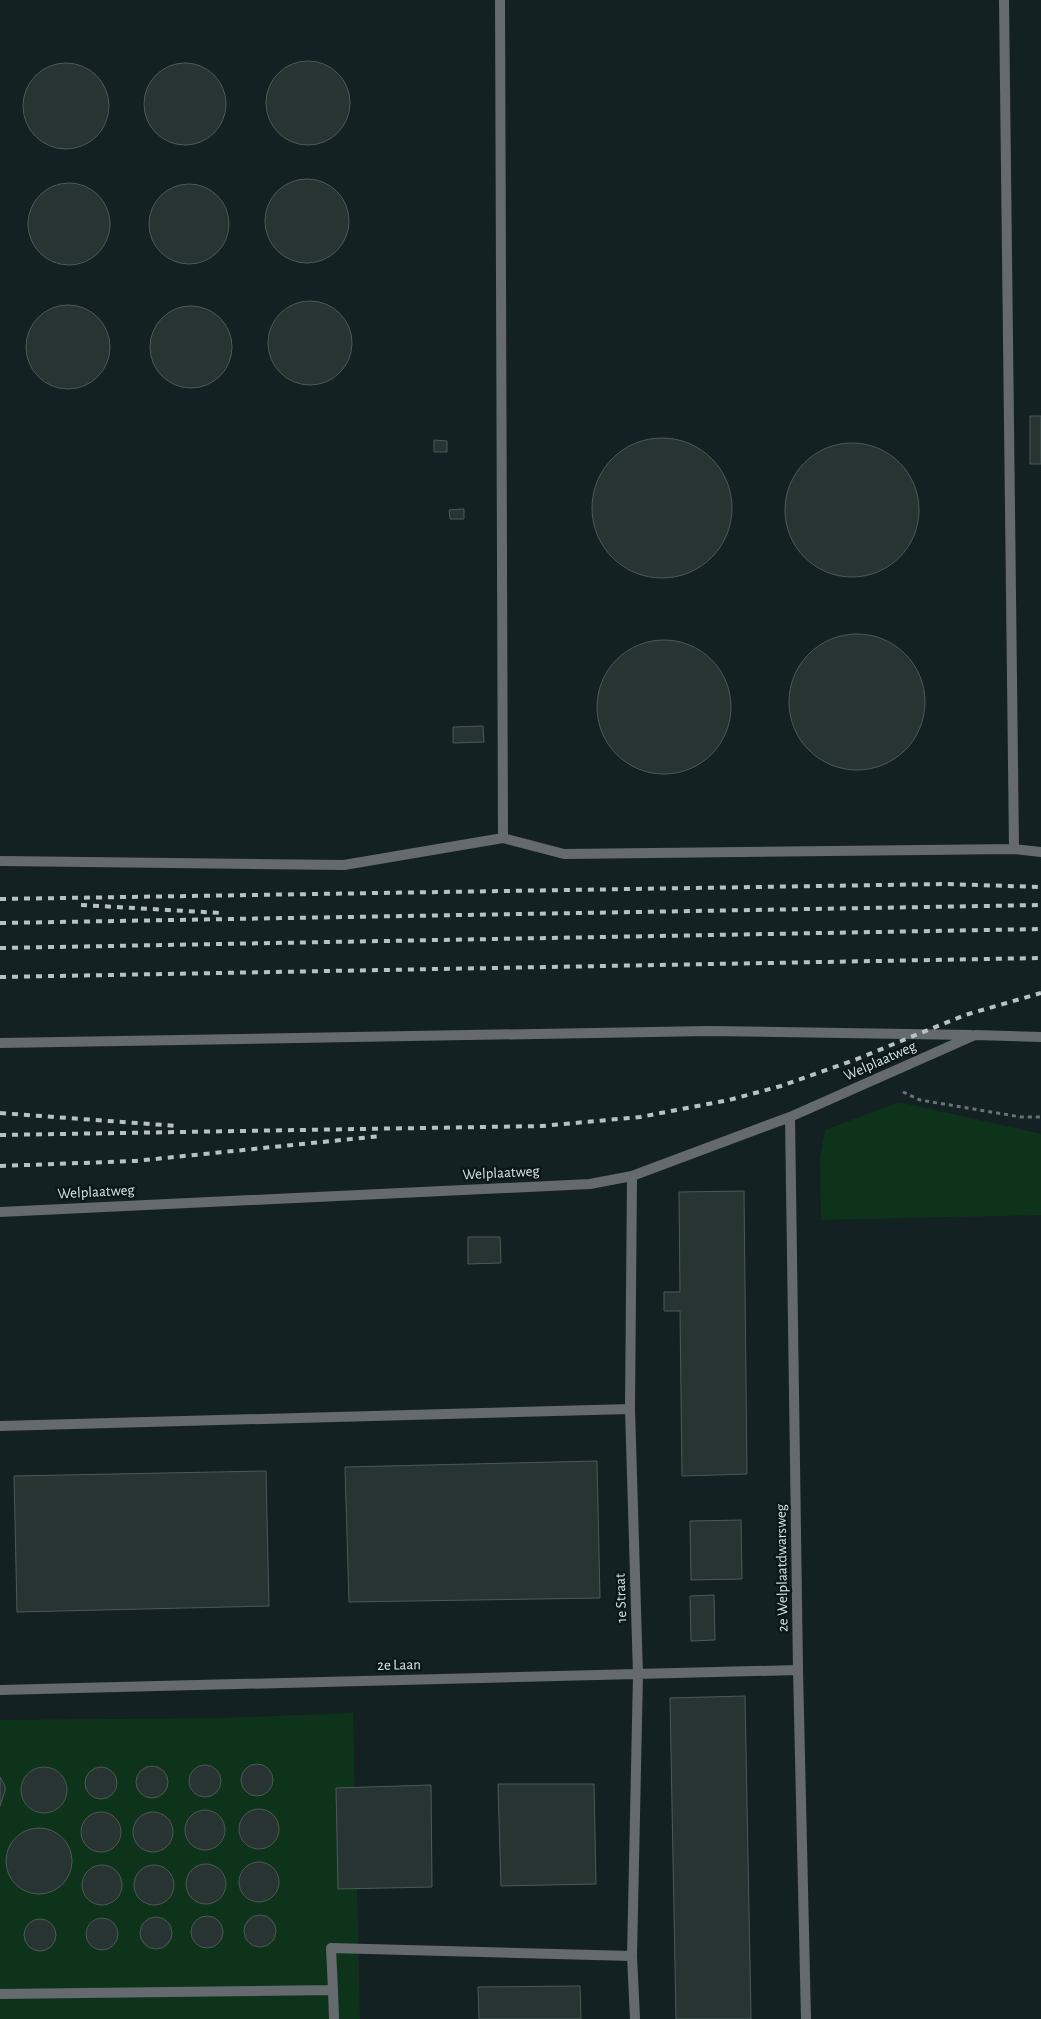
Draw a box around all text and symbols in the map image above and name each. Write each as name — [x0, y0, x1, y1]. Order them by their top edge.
street label: Welplaatweg — [842, 1038, 919, 1084]
street label: Welplaatweg — [462, 1163, 541, 1183]
street label: Welplaatweg — [57, 1182, 136, 1202]
street label: 2e Welplaatdwarsweg — [773, 1503, 791, 1632]
street label: 1e Straat — [613, 1573, 629, 1623]
street label: 2e Laan — [377, 1657, 421, 1673]

